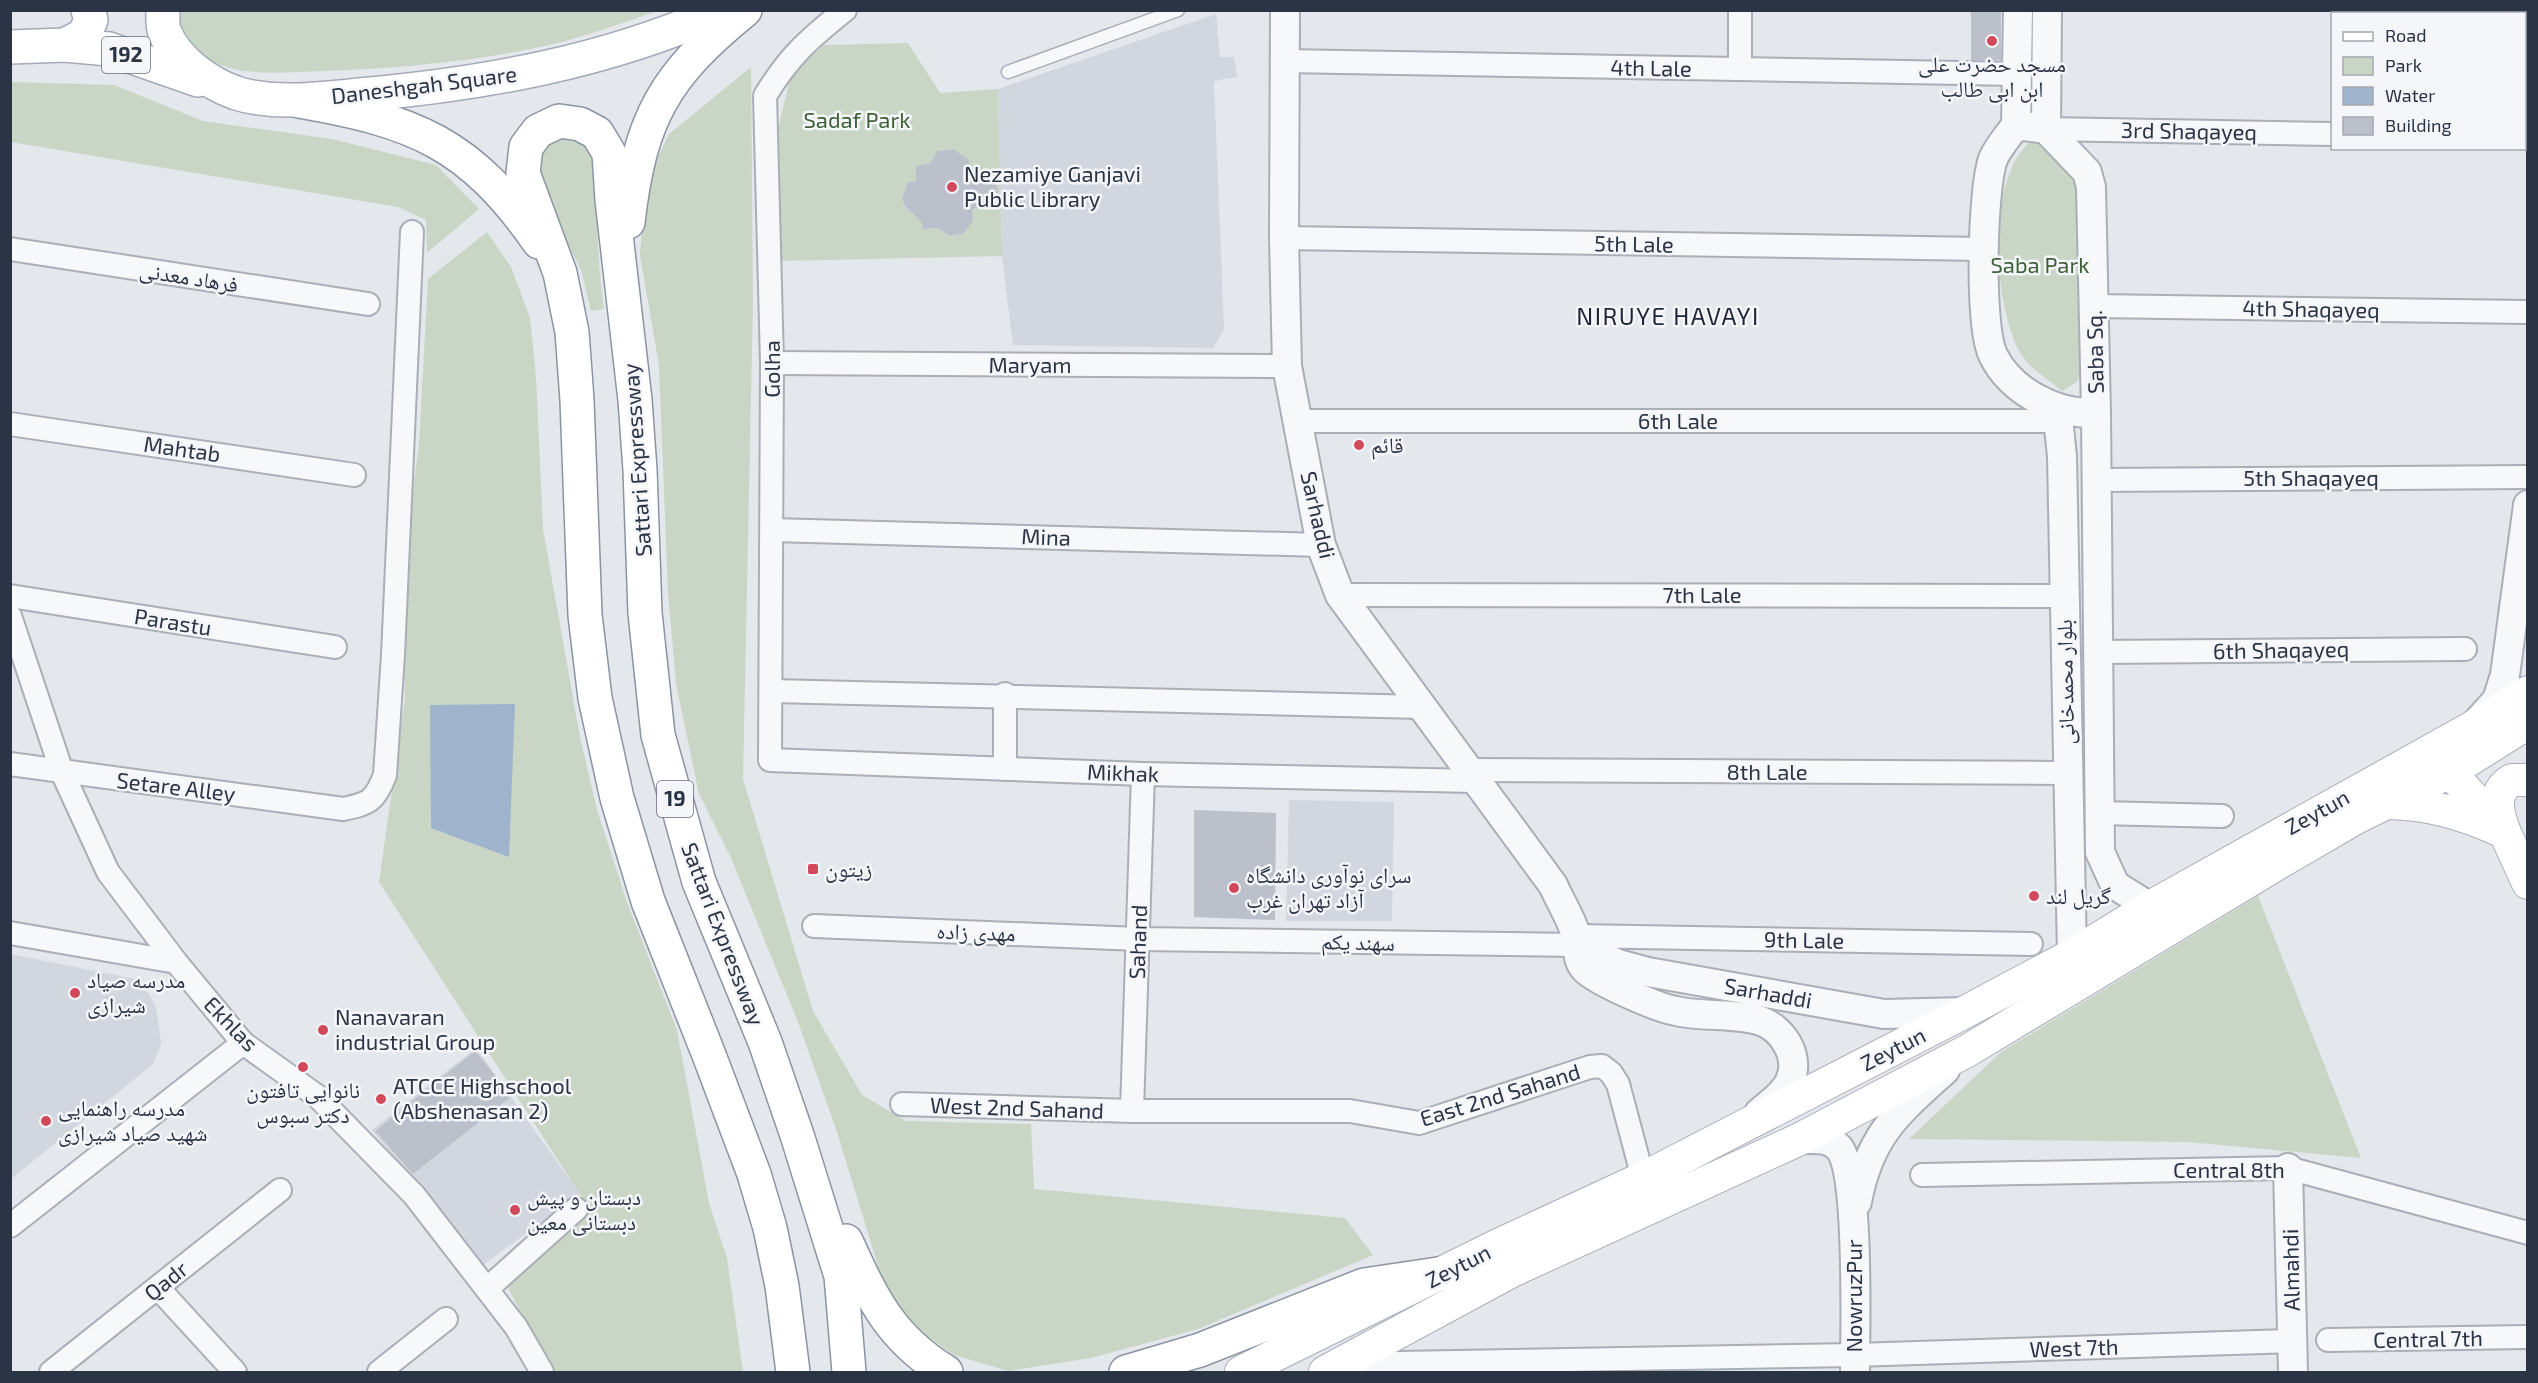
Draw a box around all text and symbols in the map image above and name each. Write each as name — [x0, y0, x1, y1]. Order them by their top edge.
legend — [2331, 12, 2526, 150]
text: Road — [2385, 24, 2426, 46]
marker: مسجد حضرت علی ابن ابی طالب — [1985, 34, 1999, 48]
road number: 192 — [102, 37, 150, 73]
place label: مسجد حضرت علی ابن ابی طالب — [1918, 50, 2066, 103]
street label: 4th Lale — [1610, 53, 1692, 81]
text: Park — [2385, 54, 2422, 76]
street label: Daneshgah Square — [329, 60, 518, 108]
text: Water — [2385, 84, 2435, 106]
park label: Sadaf Park — [804, 106, 910, 132]
text: Building — [2385, 114, 2452, 136]
street label: 3rd Shaqayeq — [2121, 116, 2257, 144]
place label: Nezamiye Ganjavi Public Library — [964, 160, 1141, 211]
marker: Nezamiye Ganjavi Public Library — [945, 180, 959, 194]
street label: 5th Lale — [1594, 229, 1674, 257]
park label: Saba Park — [1991, 251, 2089, 277]
street label: فرهاد معدنی — [138, 255, 240, 299]
street label: 4th Shaqayeq — [2242, 294, 2380, 322]
district label: NIRUYE HAVAYI — [1576, 301, 1760, 330]
street label: Saba Sq. — [2080, 310, 2108, 394]
street label: Golha — [758, 340, 784, 398]
street label: Maryam — [988, 351, 1072, 377]
street label: Sattari Expressway — [616, 362, 656, 558]
street label: 6th Lale — [1638, 407, 1718, 433]
street label: Mahtab — [142, 430, 222, 466]
place label: قائم — [1371, 431, 1403, 460]
marker: قائم — [1352, 438, 1366, 452]
street label: 5th Shaqayeq — [2243, 464, 2379, 490]
street label: Sarhaddi — [1296, 469, 1342, 561]
street label: Mina — [1021, 522, 1071, 550]
street label: 7th Lale — [1662, 581, 1742, 607]
street label: Parastu — [133, 602, 214, 640]
street label: بلوار محمدخانی — [2050, 619, 2080, 745]
street label: 6th Shaqayeq — [2213, 635, 2349, 663]
street label: Mikhak — [1087, 758, 1159, 786]
street label: 8th Lale — [1726, 758, 1808, 784]
street label: Setare Alley — [115, 766, 237, 806]
road number: 19 — [657, 781, 693, 817]
street label: Zeytun — [2280, 783, 2353, 839]
street label: Sattari Expressway — [677, 839, 771, 1029]
place label: زیتون — [825, 855, 872, 883]
place label: سرای نوآوری دانشگاه آزاد تهران غرب — [1246, 861, 1412, 914]
marker: زیتون — [806, 862, 820, 876]
marker: سرای نوآوری دانشگاه آزاد تهران غرب — [1227, 881, 1241, 895]
place label: گریل لند — [2046, 882, 2111, 910]
marker: گریل لند — [2027, 889, 2041, 903]
street label: Sahand — [1123, 904, 1151, 980]
street label: مهدی زاده — [936, 917, 1016, 947]
street label: 9th Lale — [1764, 925, 1844, 953]
street label: سهند يكم — [1321, 927, 1395, 958]
place label: مدرسه صیاد شیرازی — [87, 966, 185, 1019]
street label: Sarhaddi — [1722, 972, 1814, 1013]
marker: مدرسه صیاد شیرازی — [68, 986, 82, 1000]
street label: Ekhlas — [199, 991, 264, 1056]
place label: Nanavaran industrial Group — [335, 1003, 495, 1054]
street label: Zeytun — [1856, 1021, 1929, 1075]
marker: Nanavaran industrial Group — [316, 1023, 330, 1037]
street label: East 2nd Sahand — [1416, 1057, 1583, 1131]
marker: نانوایی تافتون دکتر سبوس — [296, 1060, 310, 1074]
place label: ATCCE Highschool (Abshenasan 2) — [393, 1072, 572, 1123]
place label: نانوایی تافتون دکتر سبوس — [246, 1076, 360, 1129]
street label: West 2nd Sahand — [930, 1091, 1104, 1123]
marker: ATCCE Highschool (Abshenasan 2) — [374, 1092, 388, 1106]
place label: مدرسه راهنمايی شهيد صياد شيرازی — [58, 1094, 208, 1147]
marker: مدرسه راهنمايی شهيد صياد شيرازی — [39, 1114, 53, 1128]
street label: Central 8th — [2173, 1156, 2285, 1182]
place label: دبستان و پیش دبستانی معین — [527, 1183, 641, 1236]
marker: دبستان و پیش دبستانی معین — [508, 1203, 522, 1217]
street label: Almahdi — [2276, 1229, 2304, 1311]
street label: Zeytun — [1421, 1238, 1494, 1292]
street label: NowruzPur — [1840, 1239, 1866, 1353]
street label: Qadr — [138, 1255, 193, 1306]
street label: Central 7th — [2373, 1324, 2483, 1352]
street label: West 7th — [2029, 1332, 2119, 1362]

